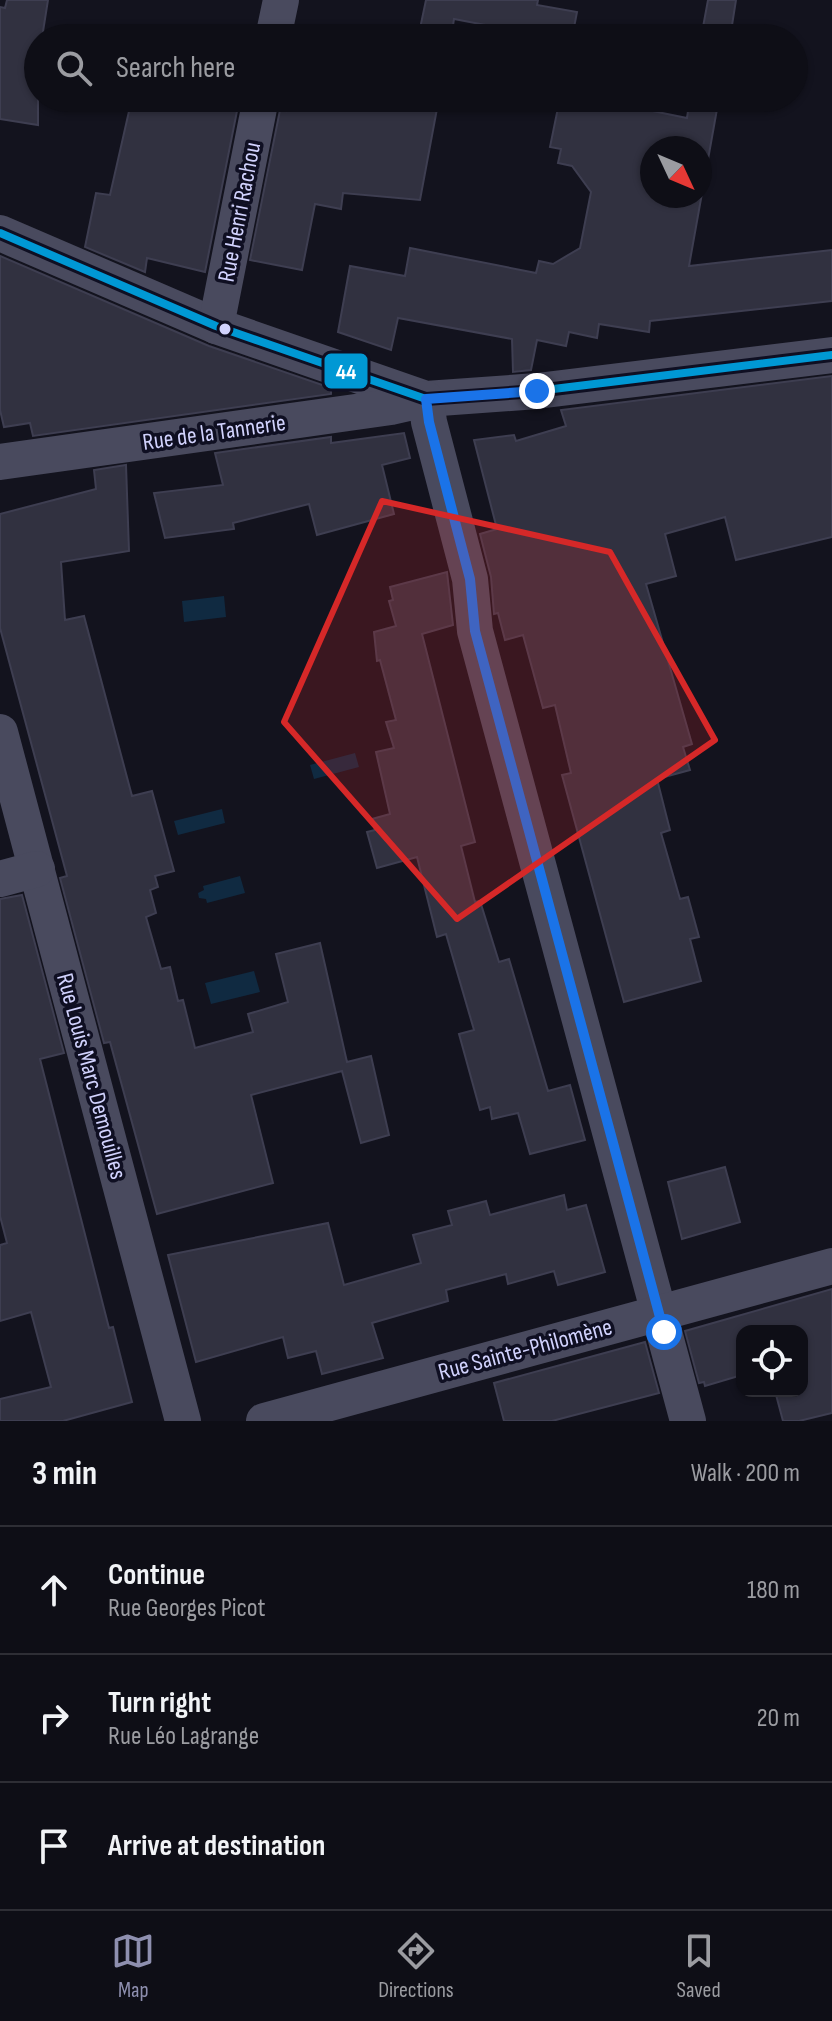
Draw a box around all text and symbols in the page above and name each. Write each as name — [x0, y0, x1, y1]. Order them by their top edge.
search box — [24, 24, 808, 112]
icon: search — [52, 46, 96, 90]
text: Search here — [116, 50, 235, 86]
north arrow — [640, 136, 712, 208]
street label: Rue Henri Rachou — [212, 140, 267, 284]
unlabelled marker — [217, 321, 233, 337]
line badge: 44 — [323, 352, 369, 390]
text: 44 — [336, 359, 356, 386]
route end — [519, 373, 555, 409]
street label: Rue de la Tannerie — [141, 408, 287, 457]
street label: Rue Louis Marc Demouilles — [50, 970, 133, 1182]
street label: Rue Sainte-Philomène — [435, 1312, 615, 1387]
route start — [646, 1314, 682, 1350]
map controls — [736, 1325, 808, 1397]
button: locate — [736, 1325, 808, 1397]
text: 3 min — [32, 1453, 97, 1494]
text: Walk · 200 m — [691, 1458, 800, 1489]
text: Continue — [108, 1557, 205, 1593]
icon: ahead — [32, 1568, 76, 1612]
text: 180 m — [747, 1575, 800, 1606]
text: Rue Georges Picot — [108, 1593, 266, 1624]
text: Turn right — [108, 1685, 211, 1721]
icon: right — [32, 1696, 76, 1740]
text: 20 m — [757, 1703, 800, 1734]
text: Rue Léo Lagrange — [108, 1721, 259, 1752]
icon: arrive — [32, 1824, 76, 1868]
text: Arrive at destination — [108, 1828, 325, 1864]
tab: Map — [111, 1929, 155, 2004]
tab: Directions — [378, 1929, 454, 2004]
tab: Saved — [677, 1929, 721, 2004]

